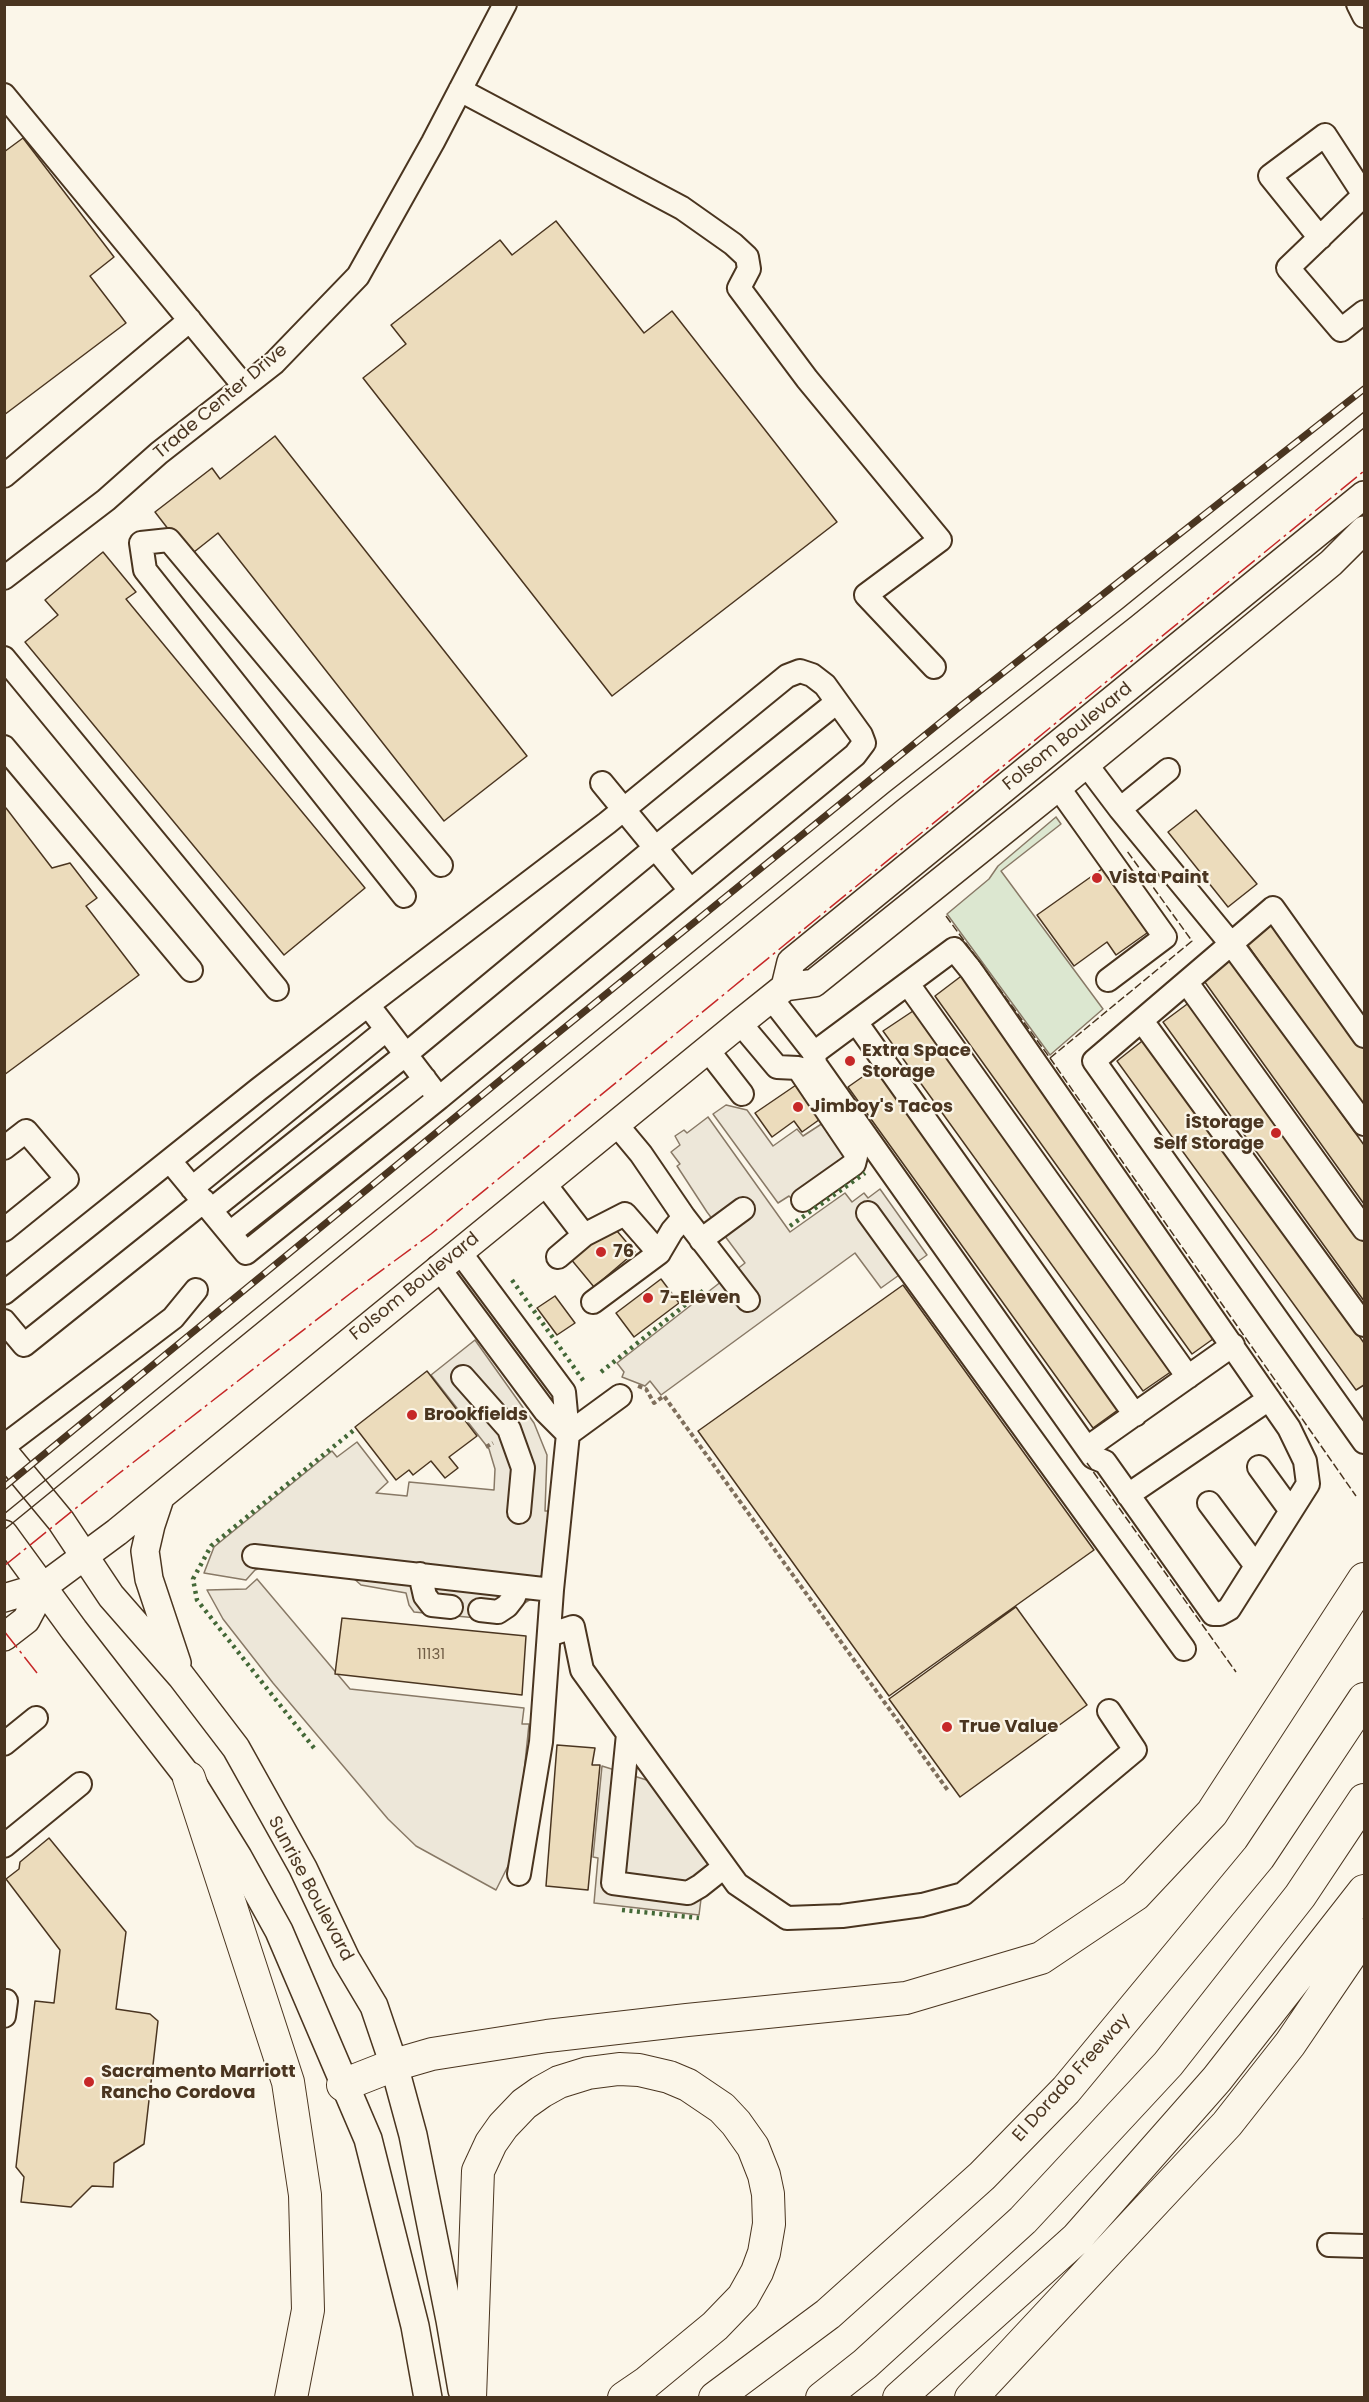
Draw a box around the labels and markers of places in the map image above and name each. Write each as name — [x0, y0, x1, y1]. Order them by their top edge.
place label: Vista Paint — [1109, 867, 1209, 889]
marker: Vista Paint — [1090, 871, 1104, 885]
place label: Extra Space Storage — [862, 1040, 971, 1082]
marker: Extra Space Storage — [843, 1054, 857, 1068]
place label: Jimboy's Tacos — [810, 1096, 953, 1118]
marker: Jimboy's Tacos — [791, 1100, 805, 1114]
place label: iStorage Self Storage — [1153, 1112, 1264, 1154]
marker: iStorage Self Storage — [1269, 1126, 1283, 1140]
place label: 76 — [613, 1241, 634, 1263]
marker: 76 — [594, 1245, 608, 1259]
place label: 7-Eleven — [660, 1287, 741, 1309]
marker: 7-Eleven — [641, 1291, 655, 1305]
place label: Brookfields — [424, 1404, 528, 1426]
marker: Brookfields — [405, 1408, 419, 1422]
place label: True Value — [959, 1716, 1058, 1738]
marker: True Value — [940, 1720, 954, 1734]
place label: Sacramento Marriott Rancho Cordova — [101, 2061, 296, 2104]
marker: Sacramento Marriott Rancho Cordova — [82, 2075, 96, 2089]

